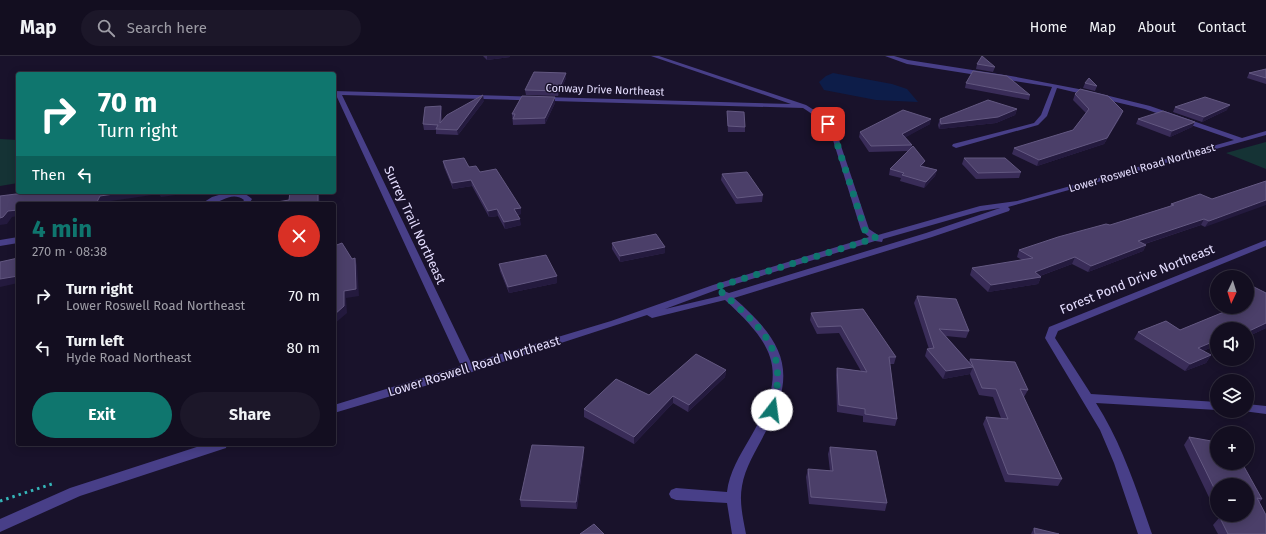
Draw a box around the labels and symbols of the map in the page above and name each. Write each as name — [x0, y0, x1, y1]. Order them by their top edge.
street label: Conway Drive Northeast — [545, 81, 665, 99]
pin — [811, 107, 845, 141]
street label: Lower Roswell Road Northeast — [1067, 141, 1217, 195]
street label: Surrey Trail Northeast — [381, 164, 449, 287]
street label: Forest Pond Drive Northeast — [1057, 241, 1217, 317]
north arrow — [1210, 270, 1254, 314]
street label: Lower Roswell Road Northeast — [386, 333, 562, 399]
position arrow — [751, 389, 793, 431]

